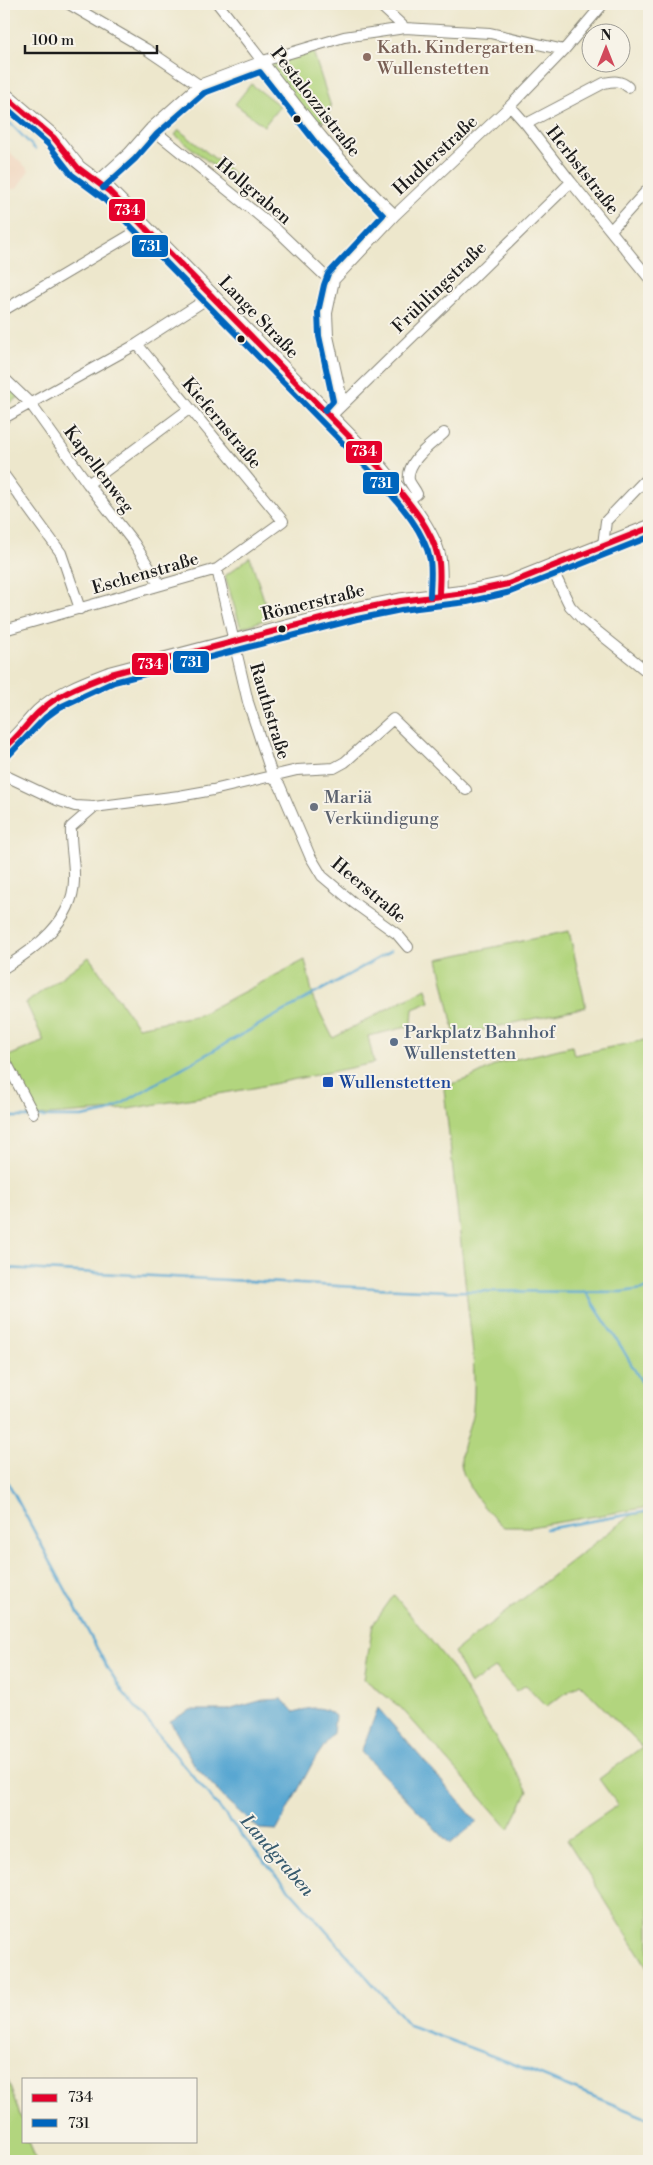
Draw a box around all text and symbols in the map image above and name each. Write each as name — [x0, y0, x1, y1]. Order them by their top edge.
scale bar — [25, 22, 158, 54]
north arrow — [580, 22, 630, 72]
text: N — [600, 27, 612, 45]
text: 100 m — [32, 31, 74, 50]
place label: Kath. Kindergarten Wullenstetten — [376, 36, 535, 80]
street label: Pestalozzistraße — [266, 43, 366, 162]
marker: Kath. Kindergarten Wullenstetten — [361, 51, 373, 63]
street label: Hudlerstraße — [388, 110, 482, 200]
unlabelled marker — [292, 114, 302, 124]
street label: Herbststraße — [541, 121, 624, 219]
street label: Hollgraben — [211, 153, 296, 230]
line badge: 734 — [108, 198, 146, 222]
text: 734 — [114, 202, 140, 220]
line badge: 731 — [131, 234, 169, 258]
street label: Frühlingstraße — [387, 236, 491, 338]
text: 731 — [139, 238, 162, 256]
street label: Lange Straße — [213, 271, 304, 364]
unlabelled marker — [236, 334, 246, 344]
street label: Kiefernstraße — [177, 373, 267, 474]
street label: Kapellenweg — [58, 421, 139, 518]
line badge: 734 — [345, 440, 383, 464]
text: 734 — [351, 443, 377, 461]
line badge: 731 — [362, 471, 400, 495]
text: 731 — [370, 475, 393, 493]
street label: Eschenstraße — [89, 547, 201, 600]
street label: Römerstraße — [259, 579, 367, 626]
unlabelled marker — [277, 624, 287, 634]
line badge: 731 — [172, 650, 210, 674]
line badge: 734 — [131, 652, 169, 676]
text: 731 — [180, 654, 203, 672]
text: 734 — [137, 656, 163, 674]
street label: Rauthstraße — [244, 660, 295, 762]
place label: Mariä Verkündigung — [323, 786, 439, 830]
marker: Mariä Verkündigung — [308, 801, 320, 813]
street label: Heerstraße — [327, 852, 411, 928]
place label: Parkplatz Bahnhof Wullenstetten — [403, 1021, 557, 1065]
marker: Parkplatz Bahnhof Wullenstetten — [388, 1036, 400, 1048]
place label: Wullenstetten — [338, 1071, 452, 1094]
marker: Wullenstetten — [321, 1075, 335, 1089]
water label: Landgraben — [235, 1809, 320, 1902]
legend — [22, 2078, 198, 2142]
text: 734 — [68, 2088, 93, 2107]
text: 731 — [68, 2114, 90, 2133]

